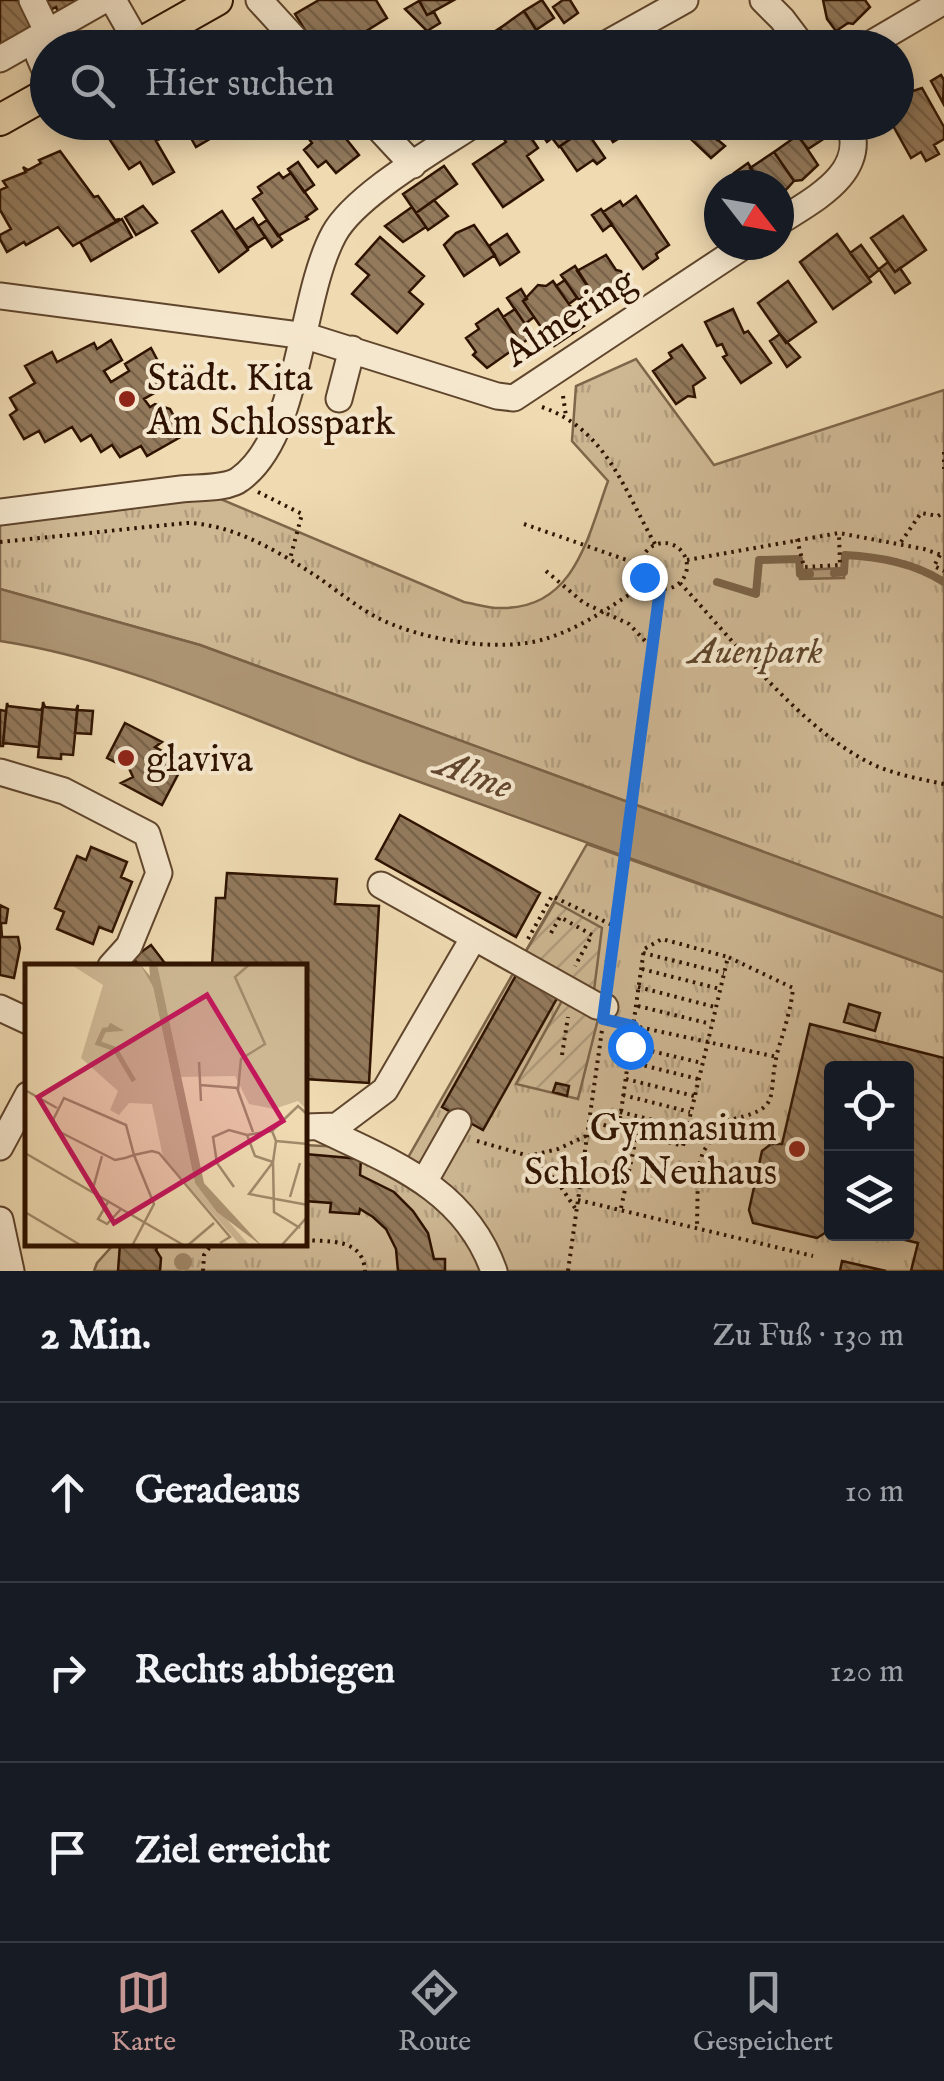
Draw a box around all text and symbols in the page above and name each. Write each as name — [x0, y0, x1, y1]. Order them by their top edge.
search box — [30, 30, 914, 140]
icon: search — [65, 58, 120, 113]
text: Hier suchen — [145, 61, 335, 109]
north arrow — [704, 170, 794, 260]
street label: Almering — [495, 258, 646, 379]
place label: Städt. Kita Am Schlosspark — [146, 356, 396, 448]
marker: Städt. Kita Am Schlosspark — [116, 388, 138, 410]
route end — [622, 555, 668, 601]
park label: Auenpark — [685, 629, 823, 677]
place label: glaviva — [146, 737, 254, 785]
water label: Alme — [425, 738, 520, 814]
marker: glaviva — [115, 747, 137, 769]
inset map — [25, 964, 308, 1246]
route start — [608, 1024, 654, 1070]
map controls — [824, 1061, 914, 1241]
button: locate — [824, 1061, 914, 1151]
place label: Gymnasium Schloß Neuhaus — [524, 1106, 777, 1198]
marker: Gymnasium Schloß Neuhaus — [786, 1138, 808, 1160]
button: layers — [824, 1151, 914, 1241]
text: 2 Min. — [40, 1310, 151, 1363]
text: Zu Fuß · 130 m — [712, 1316, 904, 1357]
icon: ahead — [40, 1465, 95, 1520]
text: Geradeaus — [135, 1468, 300, 1516]
text: 10 m — [845, 1472, 904, 1513]
icon: right — [40, 1645, 95, 1700]
text: Rechts abbiegen — [135, 1648, 395, 1696]
text: 120 m — [830, 1652, 904, 1693]
icon: arrive — [40, 1825, 95, 1880]
text: Ziel erreicht — [135, 1828, 330, 1876]
tab: Karte — [111, 1965, 176, 2060]
tab: Route — [398, 1965, 471, 2060]
tab: Gespeichert — [693, 1965, 833, 2060]

